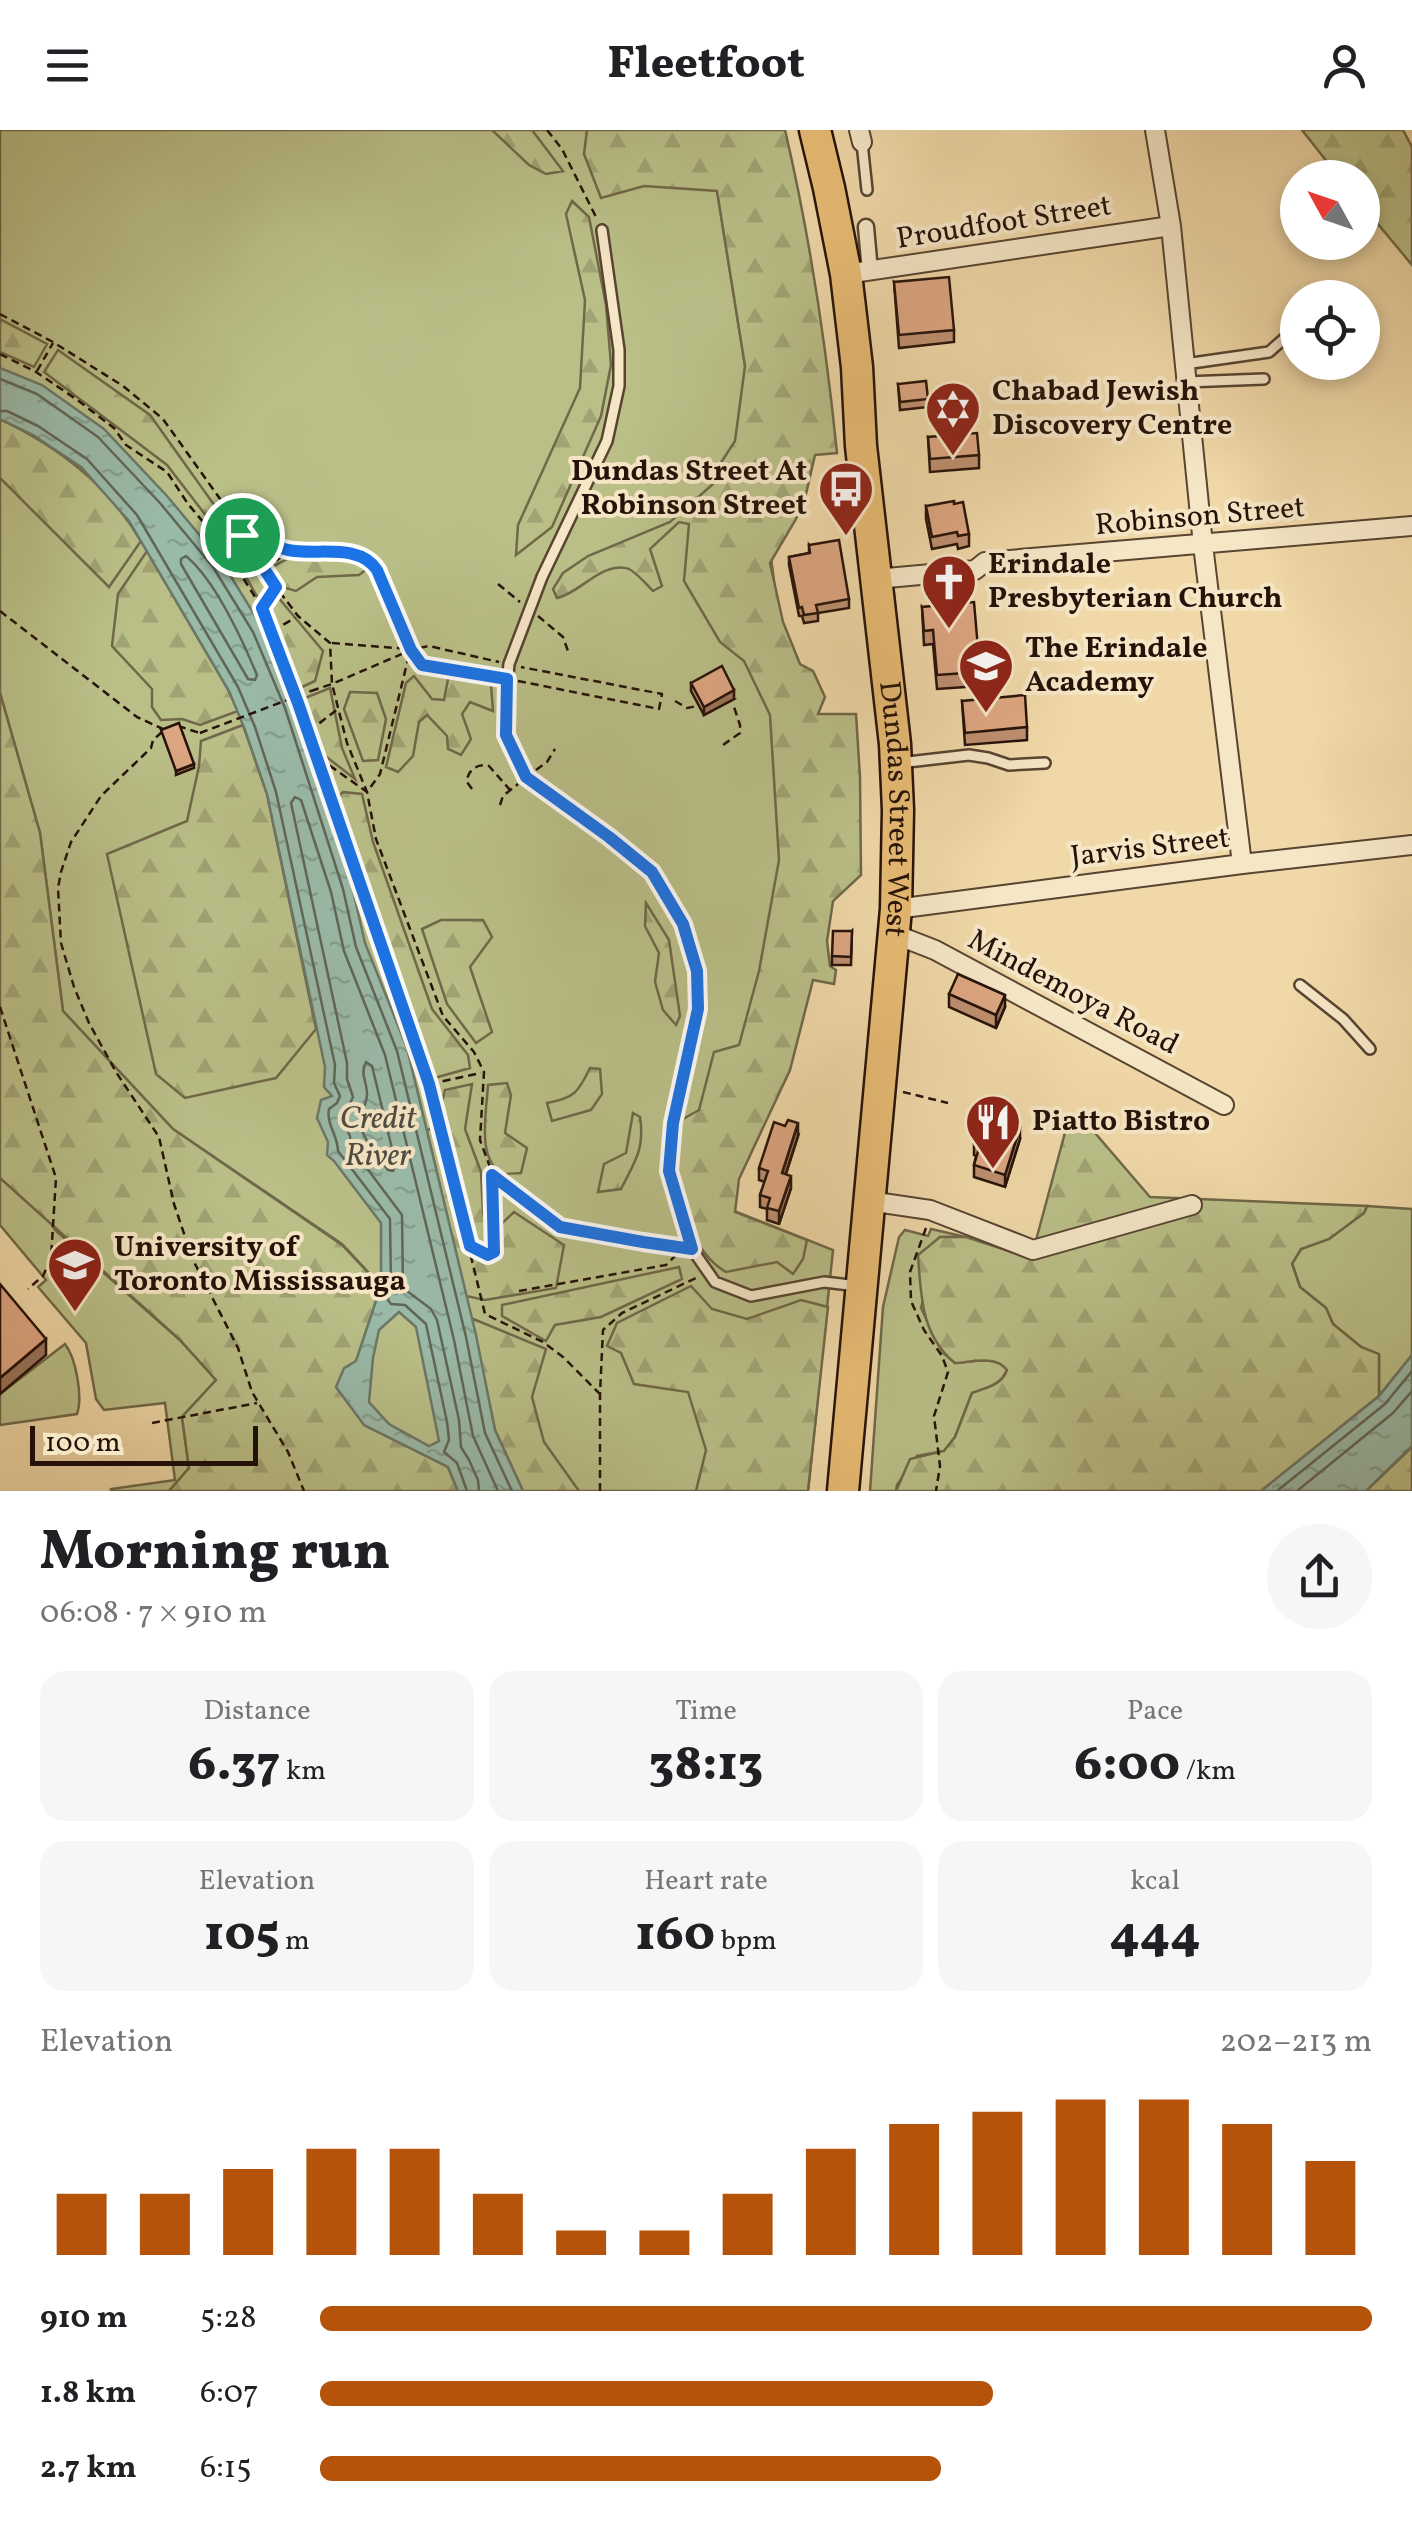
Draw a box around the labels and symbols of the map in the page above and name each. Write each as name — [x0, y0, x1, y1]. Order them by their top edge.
north arrow — [1280, 160, 1380, 260]
street label: Proudfoot Street — [893, 185, 1115, 261]
place label: Chabad Jewish Discovery Centre — [992, 371, 1232, 447]
synagogue icon: Chabad Jewish Discovery Centre — [923, 379, 983, 458]
place label: Dundas Street At Robinson Street — [571, 451, 807, 527]
bus stop icon: Dundas Street At Robinson Street — [816, 459, 876, 538]
street label: Robinson Street — [1093, 487, 1307, 547]
pin — [200, 493, 285, 578]
place label: Erindale Presbyterian Church — [988, 544, 1283, 620]
church icon: Erindale Presbyterian Church — [919, 552, 979, 631]
place label: The Erindale Academy — [1025, 628, 1208, 704]
school or university icon: The Erindale Academy — [956, 636, 1016, 715]
street label: Dundas Street West — [867, 679, 919, 939]
street label: Jarvis Street — [1068, 817, 1232, 879]
street label: Mindemoya Road — [960, 920, 1186, 1066]
restaurant icon: Piatto Bistro — [963, 1092, 1023, 1171]
water label: Credit River — [340, 1098, 417, 1179]
place label: Piatto Bistro — [1032, 1101, 1210, 1143]
place label: University of Toronto Mississauga — [114, 1227, 406, 1303]
school or university icon: University of Toronto Mississauga — [45, 1235, 105, 1314]
scale bar — [30, 1421, 258, 1466]

